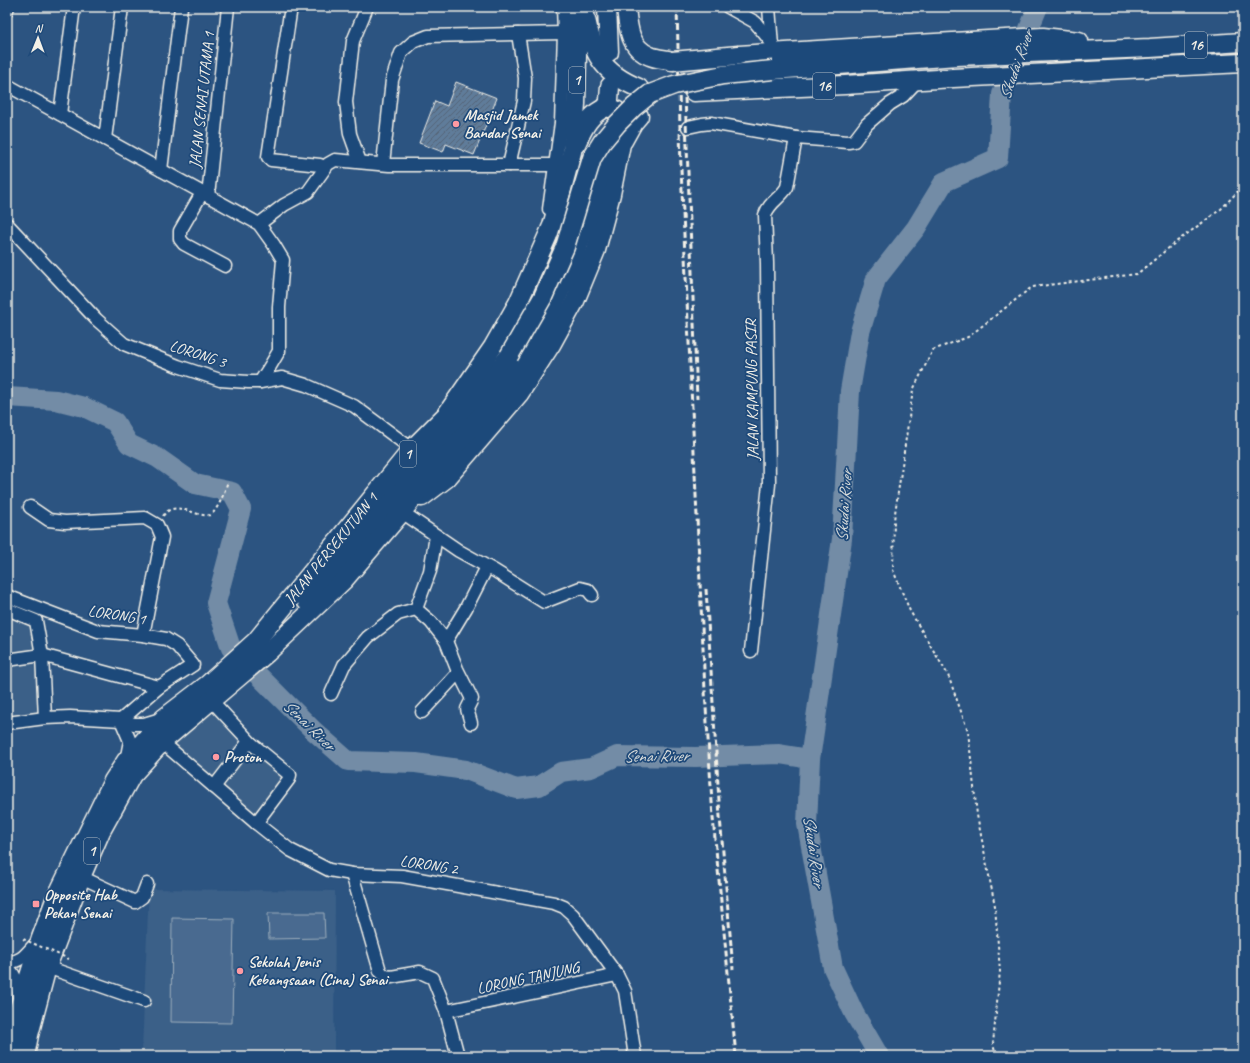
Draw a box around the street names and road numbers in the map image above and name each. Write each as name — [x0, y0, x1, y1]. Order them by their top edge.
street label: JALAN SENAI UTAMA 1 — [185, 30, 219, 170]
road number: 16 — [1185, 32, 1207, 58]
road number: 1 — [569, 67, 585, 93]
road number: 16 — [813, 73, 835, 99]
street label: JALAN KAMPUNG PASIR — [741, 317, 763, 462]
street label: LORONG 3 — [167, 336, 230, 373]
road number: 1 — [400, 441, 416, 467]
street label: JALAN PERSEKUTUAN 1 — [279, 488, 383, 610]
street label: LORONG 1 — [87, 601, 148, 630]
road number: 1 — [84, 838, 100, 864]
street label: LORONG 2 — [399, 851, 461, 880]
street label: LORONG TANJUNG — [475, 957, 583, 999]

